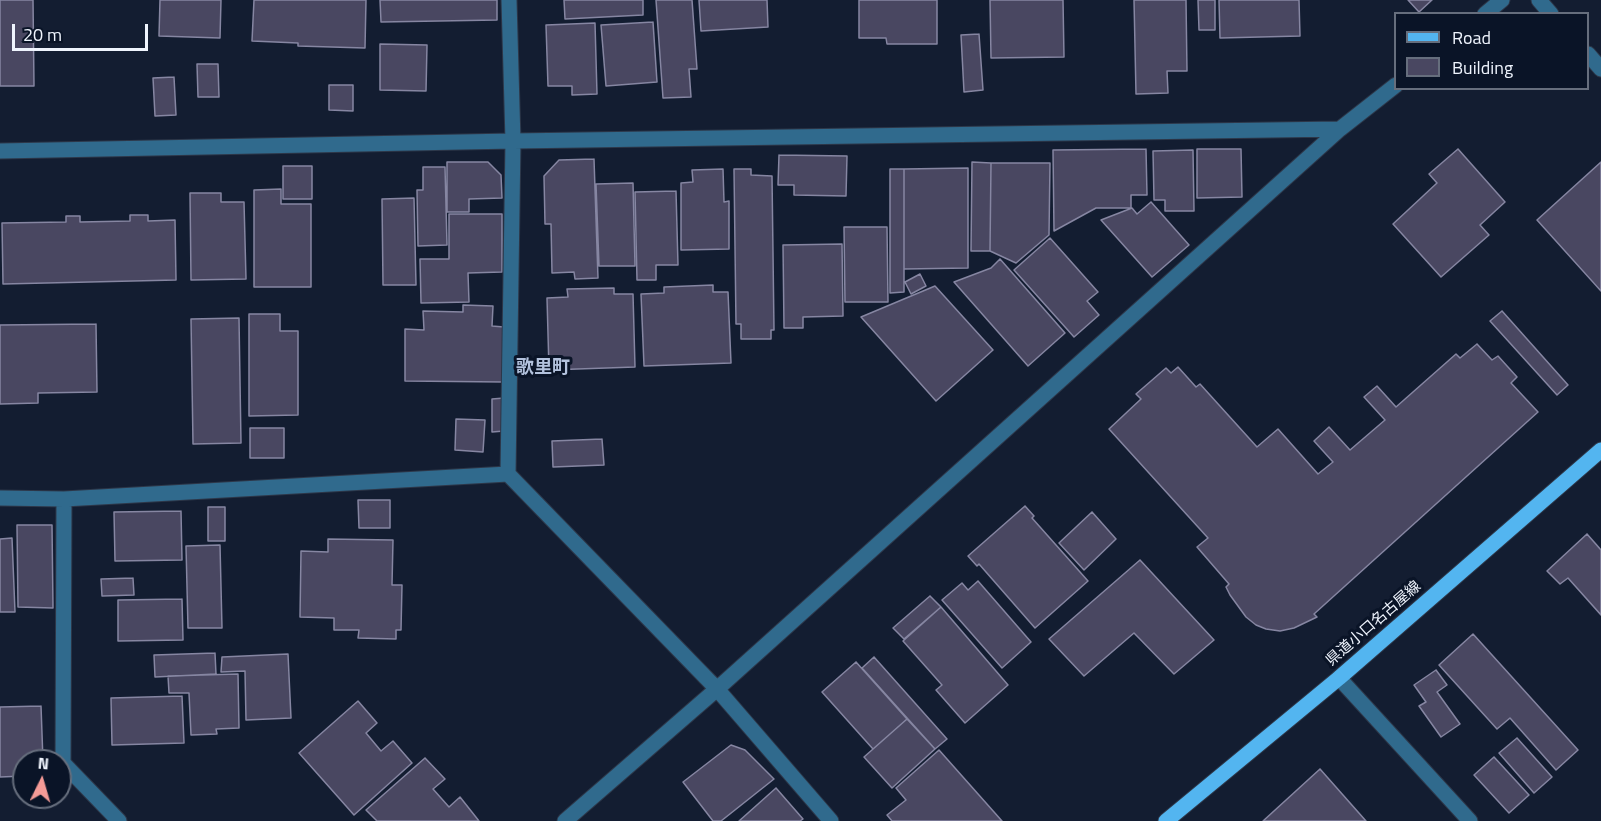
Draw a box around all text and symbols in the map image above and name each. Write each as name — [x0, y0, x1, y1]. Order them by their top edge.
scale bar — [15, 12, 152, 50]
legend — [1394, 12, 1589, 90]
text: 20 m — [23, 21, 62, 48]
text: Road — [1452, 24, 1491, 51]
text: Building — [1452, 54, 1513, 81]
district label: 歌里町 — [516, 358, 570, 380]
street label: 県道小口名古屋線 — [1323, 578, 1425, 670]
north arrow — [12, 749, 72, 809]
text: N — [37, 751, 50, 775]

